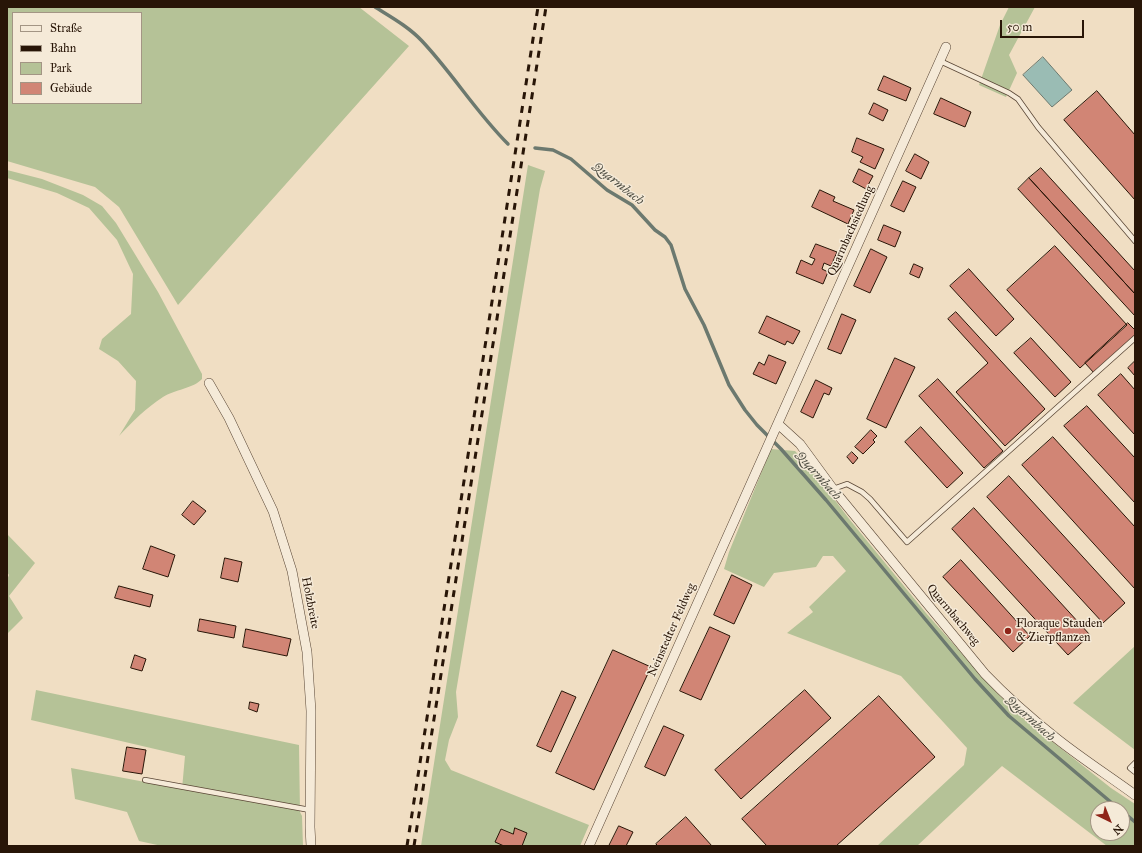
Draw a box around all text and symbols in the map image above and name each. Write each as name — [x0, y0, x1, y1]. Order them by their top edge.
legend — [12, 12, 142, 104]
scale bar — [1002, 12, 1086, 38]
text: 50 m — [1007, 20, 1032, 34]
text: Straße — [50, 21, 82, 35]
text: Bahn — [50, 41, 76, 55]
text: Park — [50, 61, 72, 75]
text: Gebäude — [50, 81, 92, 95]
water label: Quarmbach — [589, 159, 647, 209]
street label: Quarmbachsiedlung — [825, 184, 877, 278]
water label: Quarmbach — [792, 448, 844, 504]
street label: Holzbreite — [298, 576, 322, 630]
street label: Neinstedter Feldweg — [645, 581, 699, 679]
street label: Quarmbachweg — [923, 582, 983, 648]
place label: Floraque Stauden & Zierpflanzen — [1016, 617, 1103, 645]
marker: Floraque Stauden & Zierpflanzen — [1003, 626, 1013, 636]
water label: Quarmbach — [1002, 693, 1058, 745]
north arrow — [1090, 801, 1130, 841]
text: N — [1110, 821, 1126, 837]

